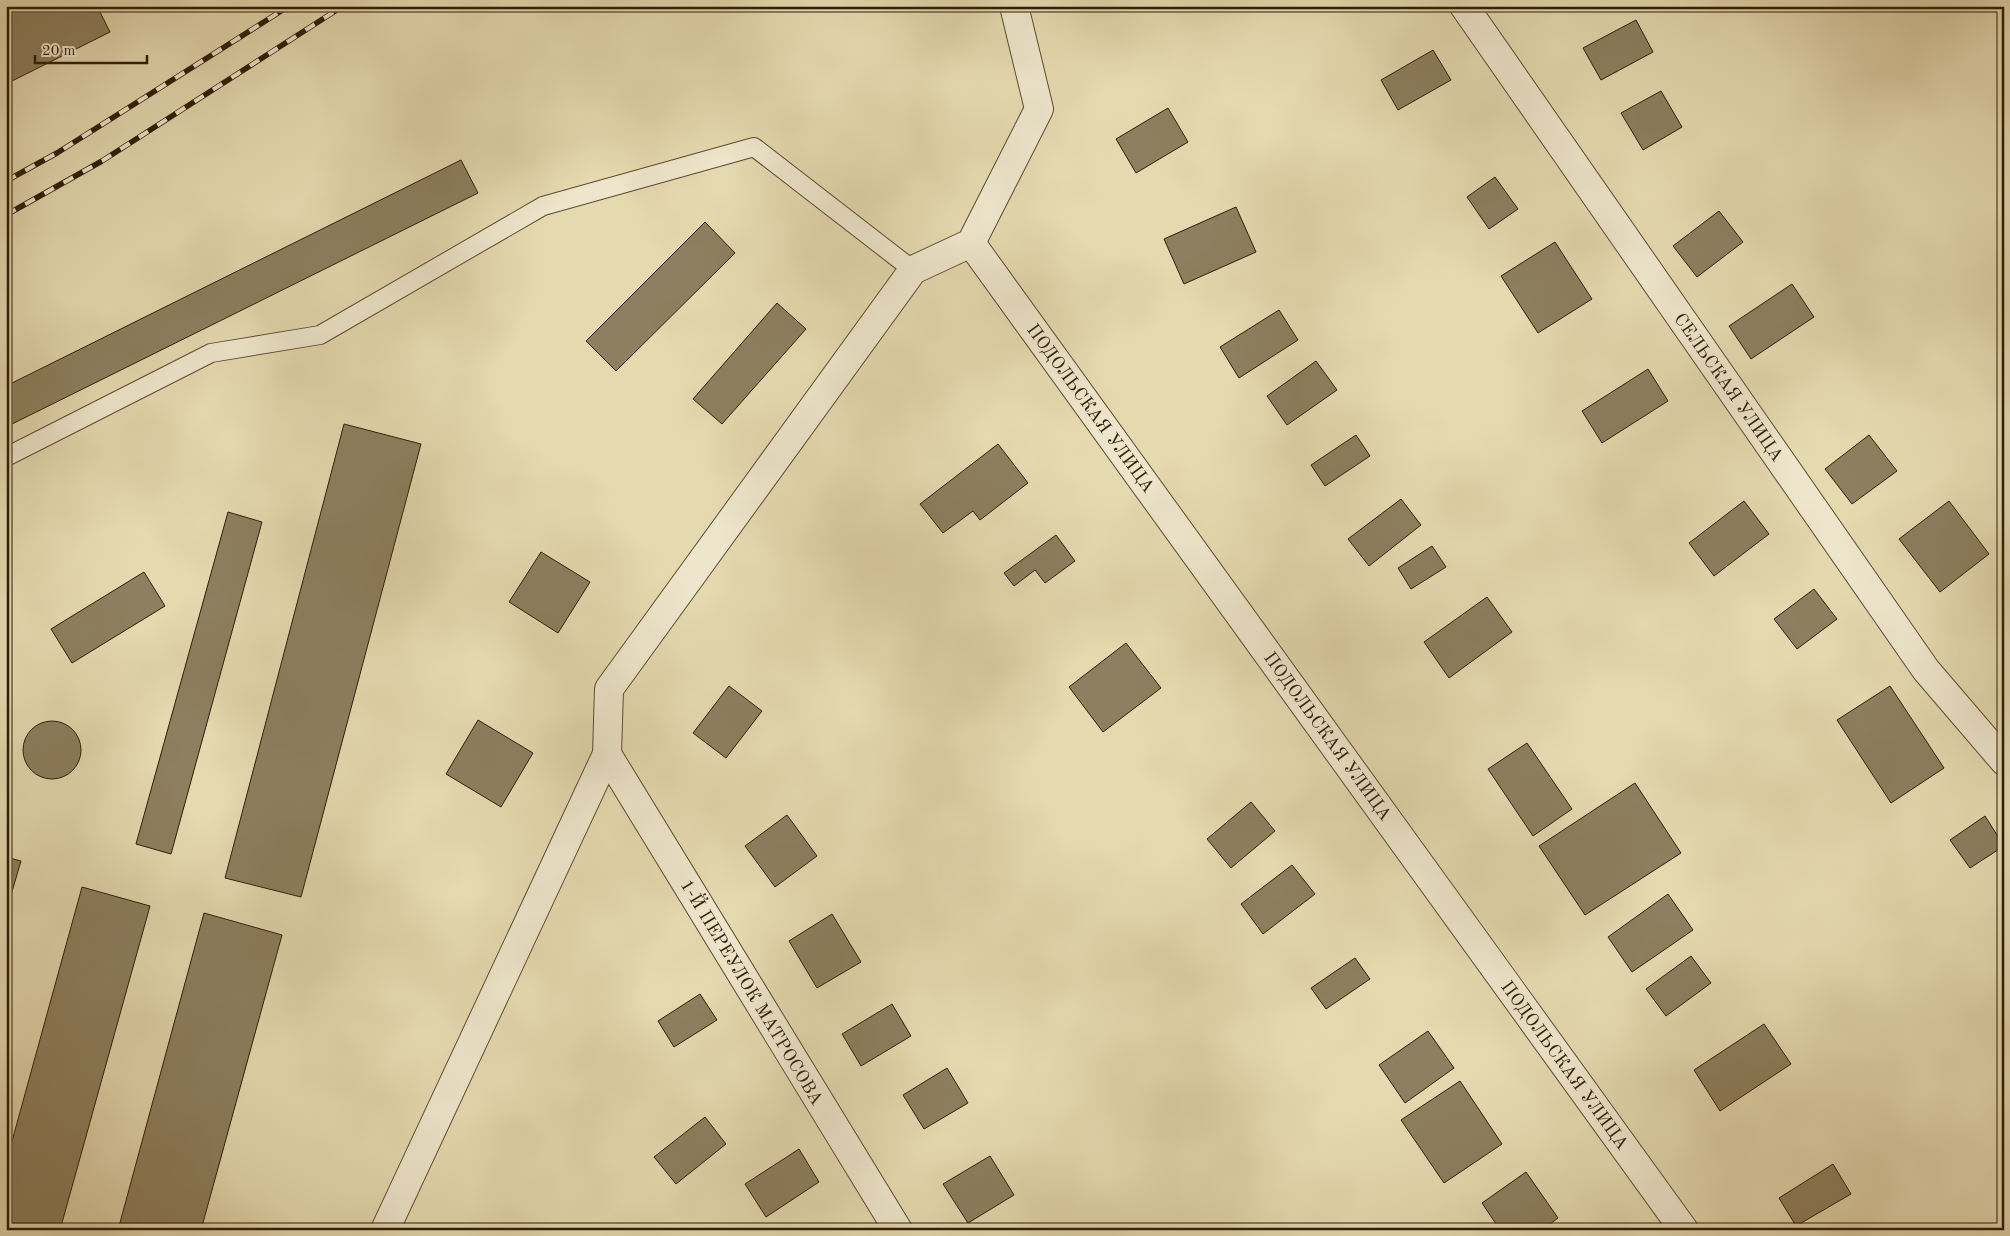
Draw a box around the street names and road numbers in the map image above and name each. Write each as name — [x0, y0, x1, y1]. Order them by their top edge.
street label: СЕЛЬСКАЯ УЛИЦА — [1670, 310, 1786, 465]
street label: ПОДОЛЬСКАЯ УЛИЦА — [1023, 321, 1157, 496]
street label: ПОДОЛЬСКАЯ УЛИЦА — [1260, 649, 1394, 824]
street label: 1-Й ПЕРЕУЛОК МАТРОСОВА — [677, 875, 829, 1109]
street label: ПОДОЛЬСКАЯ УЛИЦА — [1497, 978, 1631, 1153]

